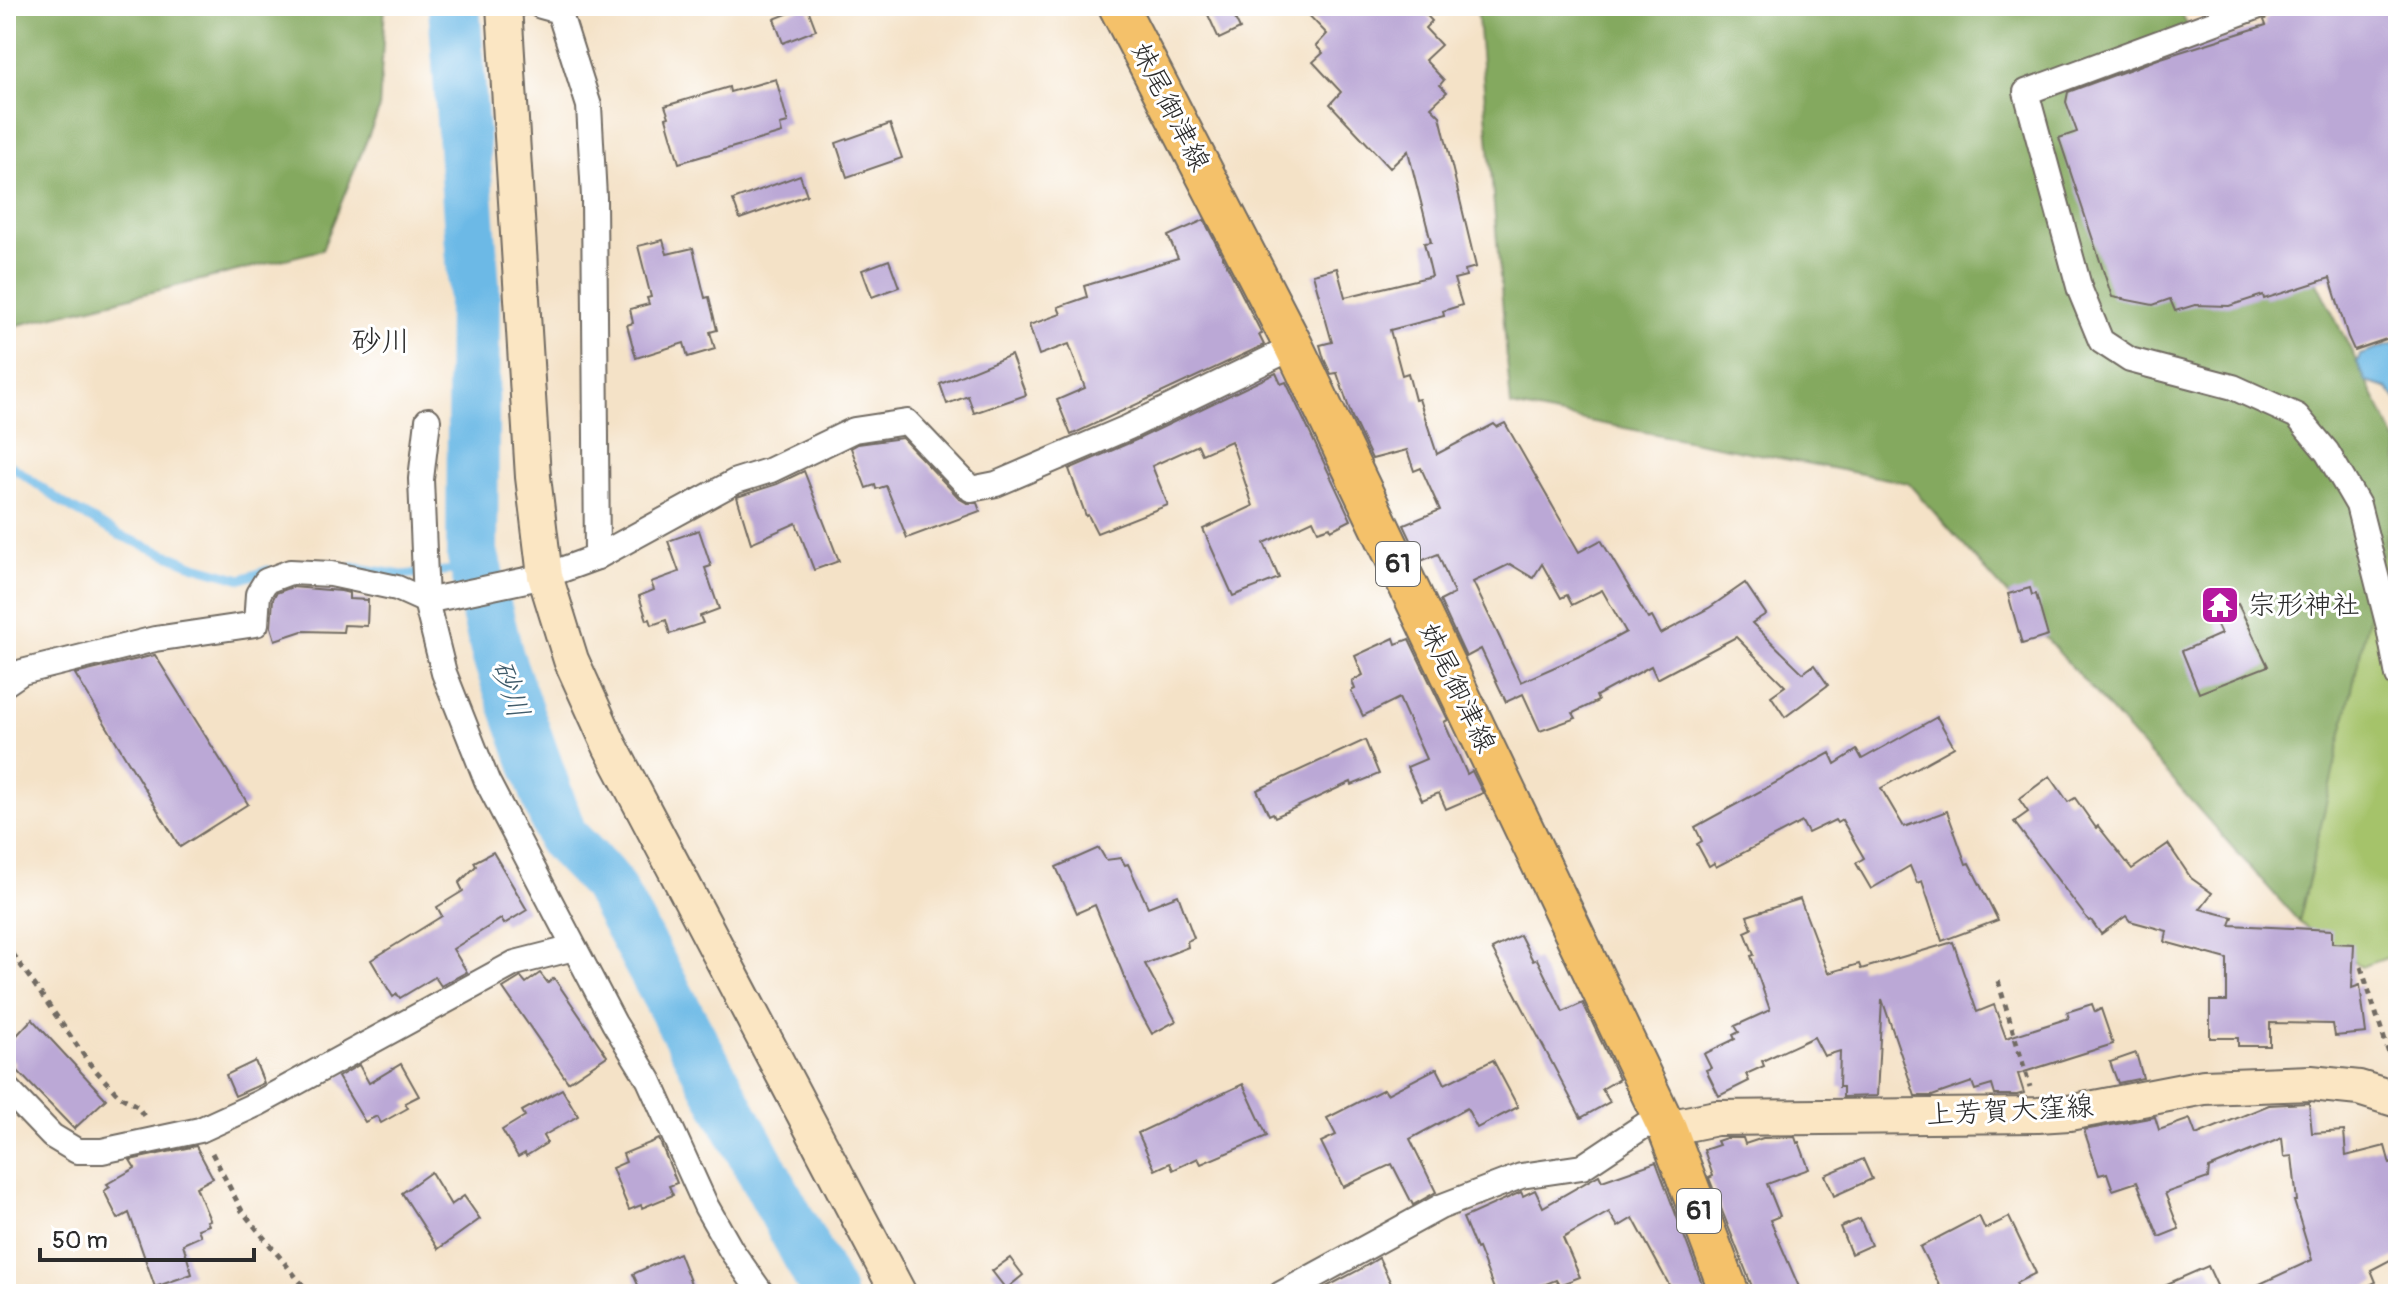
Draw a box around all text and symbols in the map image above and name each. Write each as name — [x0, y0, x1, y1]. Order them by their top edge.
street label: 妹尾御津線 — [1123, 37, 1217, 177]
district label: 砂川 — [351, 323, 411, 360]
road number: 61 — [1376, 542, 1420, 586]
temple icon: 宗形神社 — [2199, 584, 2241, 626]
place label: 宗形神社 — [2248, 588, 2360, 623]
street label: 妹尾御津線 — [1411, 617, 1503, 759]
water label: 砂川 — [483, 655, 537, 723]
street label: 上芳賀大窪線 — [1925, 1089, 2095, 1133]
road number: 61 — [1677, 1189, 1721, 1233]
scale bar — [40, 1212, 254, 1262]
text: 50 m — [52, 1226, 108, 1255]

